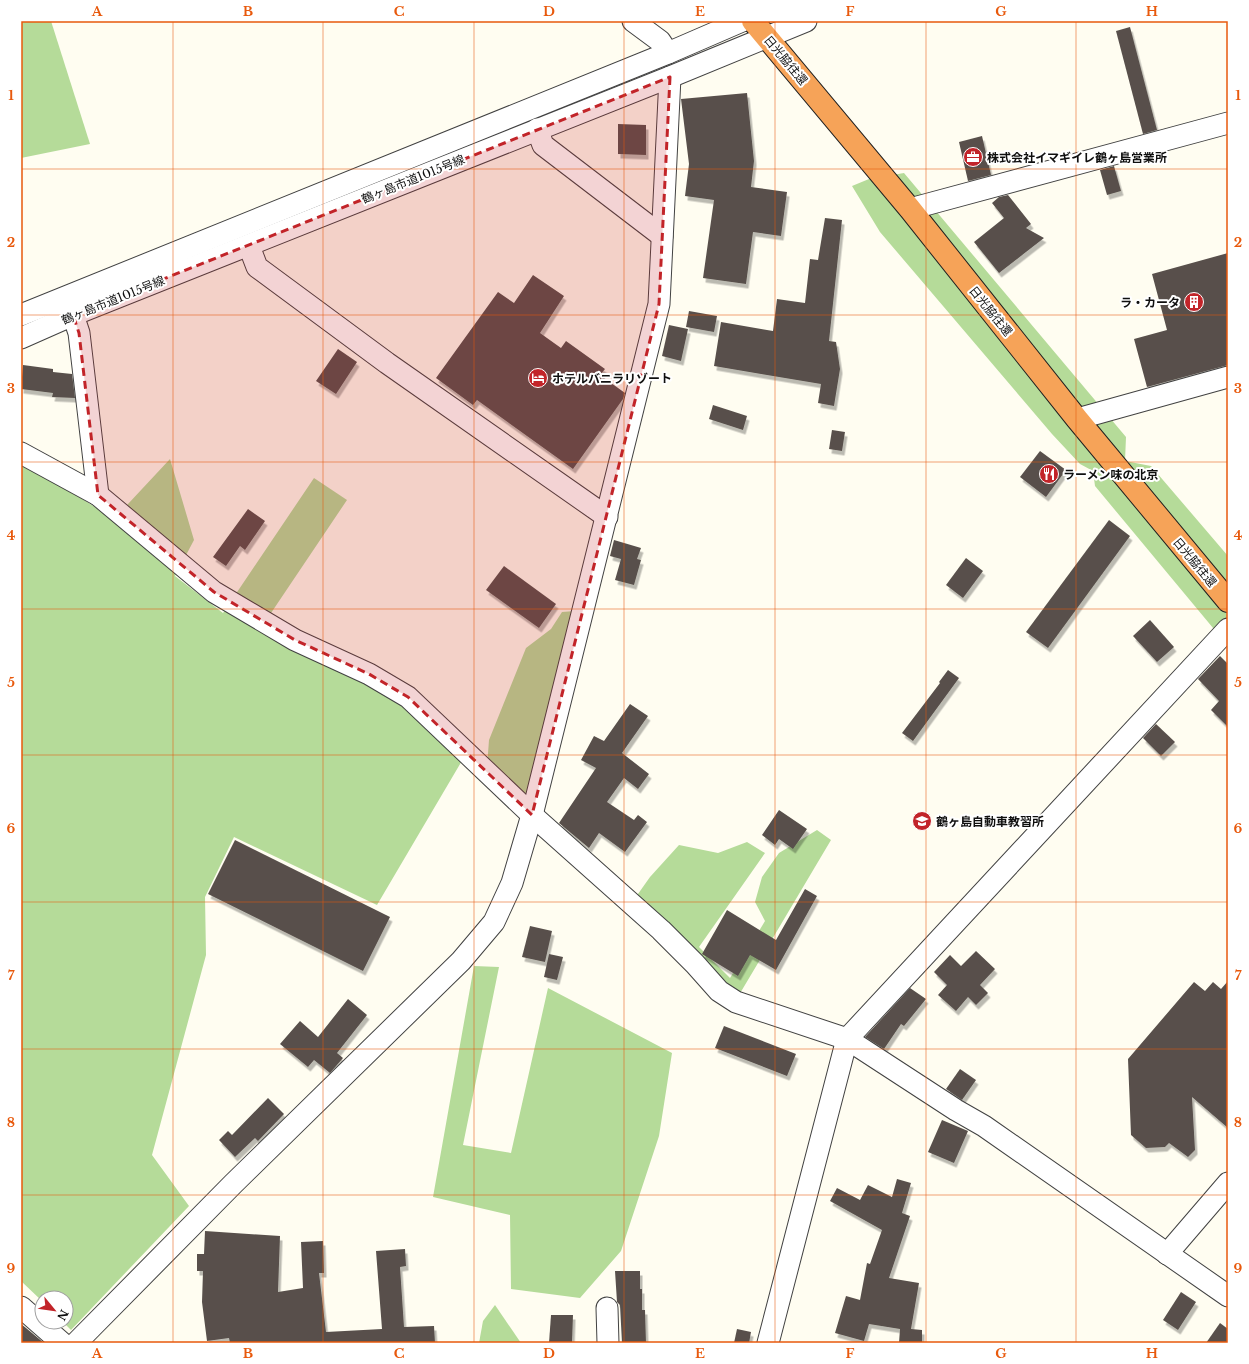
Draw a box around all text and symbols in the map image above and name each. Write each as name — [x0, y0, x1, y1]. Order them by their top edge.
text: A — [91, 3, 103, 20]
text: B — [243, 3, 253, 20]
text: C — [394, 3, 405, 20]
text: D — [543, 3, 555, 20]
text: E — [695, 3, 705, 20]
text: F — [846, 3, 855, 20]
text: G — [995, 3, 1007, 20]
text: H — [1146, 3, 1158, 20]
street label: 日光脇往還 — [761, 32, 811, 88]
text: 1 — [8, 87, 14, 104]
text: 1 — [1235, 87, 1241, 104]
office icon: 株式会社イマギイレ鶴ヶ島営業所 — [962, 146, 984, 168]
place label: 株式会社イマギイレ鶴ヶ島営業所 — [987, 150, 1167, 165]
street label: 鶴ヶ島市道1015号線 — [359, 151, 467, 207]
text: 2 — [7, 234, 15, 251]
text: 2 — [1234, 234, 1242, 251]
street label: 鶴ヶ島市道1015号線 — [59, 272, 167, 328]
street label: 日光脇往還 — [966, 283, 1016, 339]
building icon: ラ・カータ — [1183, 291, 1205, 313]
place label: ラ・カータ — [1120, 295, 1180, 310]
hotel icon: ホテルバニラリゾート — [527, 367, 549, 389]
place label: ホテルバニラリゾート — [552, 371, 672, 386]
text: 3 — [7, 380, 15, 397]
text: 3 — [1234, 380, 1242, 397]
restaurant icon: ラーメン味の北京 — [1038, 463, 1060, 485]
place label: ラーメン味の北京 — [1063, 467, 1159, 482]
text: 4 — [7, 527, 16, 544]
text: 4 — [1234, 527, 1243, 544]
street label: 日光脇往還 — [1170, 534, 1220, 590]
text: 5 — [7, 674, 15, 691]
text: 5 — [1234, 674, 1242, 691]
school or university icon: 鶴ヶ島自動車教習所 — [911, 810, 933, 832]
place label: 鶴ヶ島自動車教習所 — [936, 814, 1044, 829]
text: 6 — [7, 820, 16, 837]
text: 6 — [1234, 820, 1243, 837]
text: 7 — [8, 967, 15, 984]
text: 7 — [1235, 967, 1242, 984]
text: 8 — [7, 1114, 15, 1131]
text: 8 — [1234, 1114, 1242, 1131]
text: 9 — [7, 1260, 16, 1277]
text: 9 — [1234, 1260, 1243, 1277]
north arrow — [34, 1290, 74, 1330]
text: N — [54, 1307, 71, 1323]
text: A — [91, 1345, 103, 1362]
text: B — [243, 1345, 253, 1362]
text: C — [394, 1345, 405, 1362]
text: D — [543, 1345, 555, 1362]
text: E — [695, 1345, 705, 1362]
text: F — [846, 1345, 855, 1362]
text: G — [995, 1345, 1007, 1362]
text: H — [1146, 1345, 1158, 1362]

